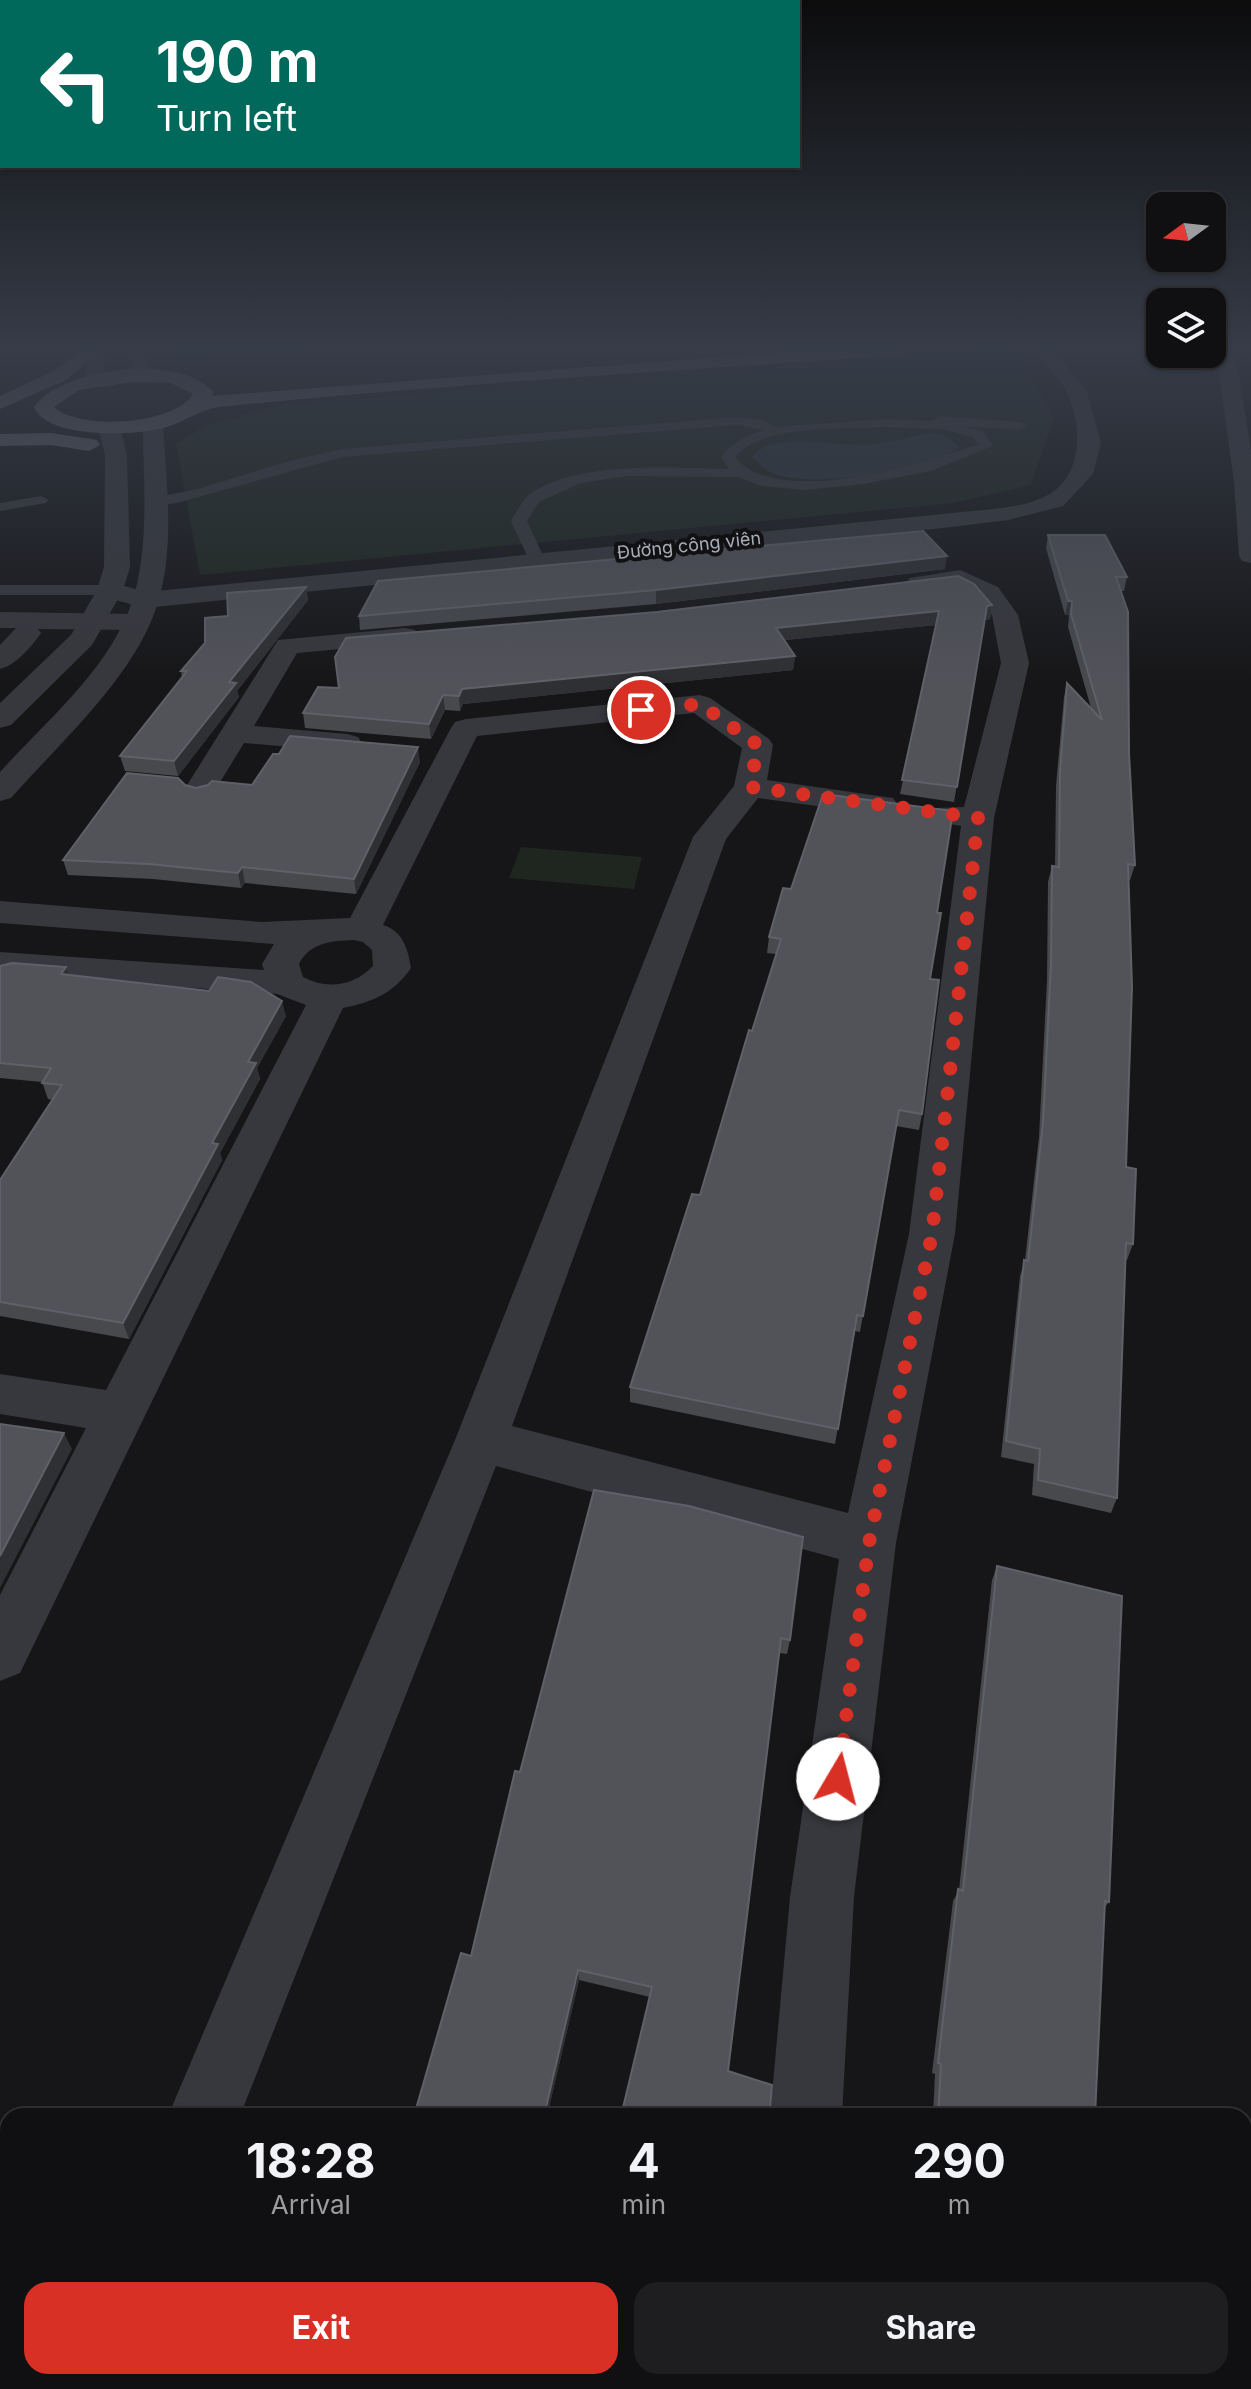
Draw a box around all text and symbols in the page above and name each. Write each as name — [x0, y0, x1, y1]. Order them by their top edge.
text: 190 m — [156, 28, 319, 96]
icon: left — [24, 32, 128, 136]
text: Turn left — [156, 96, 297, 140]
north arrow — [1146, 192, 1226, 272]
map controls — [1146, 192, 1226, 368]
button: layers — [1146, 288, 1226, 368]
street label: Đường công viên — [616, 527, 762, 563]
pin — [607, 676, 675, 744]
icon: arrive — [619, 688, 663, 732]
position arrow — [796, 1737, 880, 1821]
text: 18:28 — [246, 2131, 376, 2190]
text: 4 — [628, 2131, 660, 2190]
text: 290 — [912, 2131, 1006, 2190]
text: Arrival — [271, 2189, 351, 2220]
text: min — [622, 2189, 666, 2220]
text: m — [948, 2189, 970, 2220]
button: Exit — [24, 2282, 618, 2374]
button: Share — [634, 2282, 1228, 2374]

